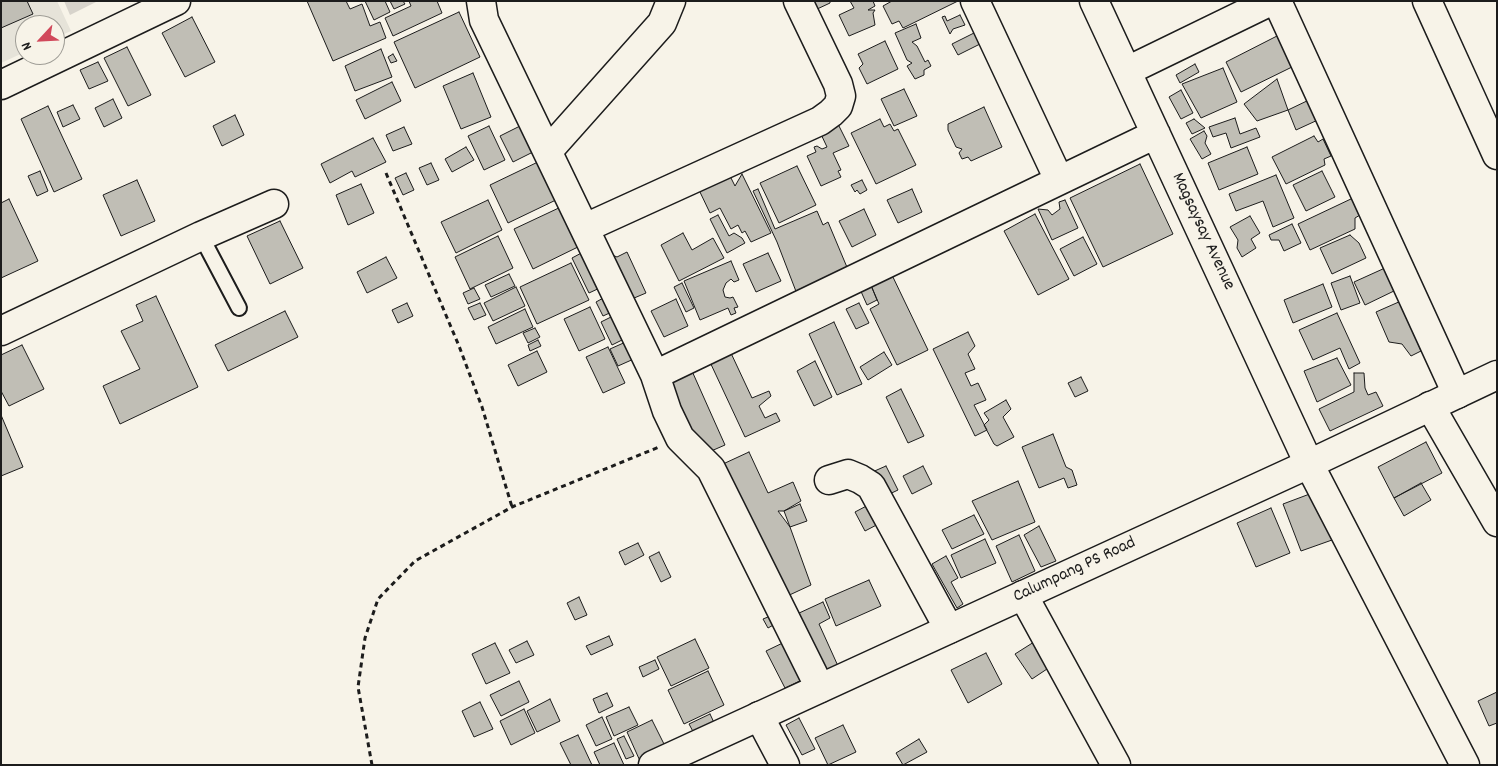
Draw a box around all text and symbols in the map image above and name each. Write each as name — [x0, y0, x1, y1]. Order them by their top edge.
north arrow — [15, 15, 65, 65]
text: N — [17, 39, 38, 53]
street label: Magsaysay Avenue — [1165, 170, 1239, 294]
street label: Calumpang PS Road — [1010, 533, 1140, 609]

